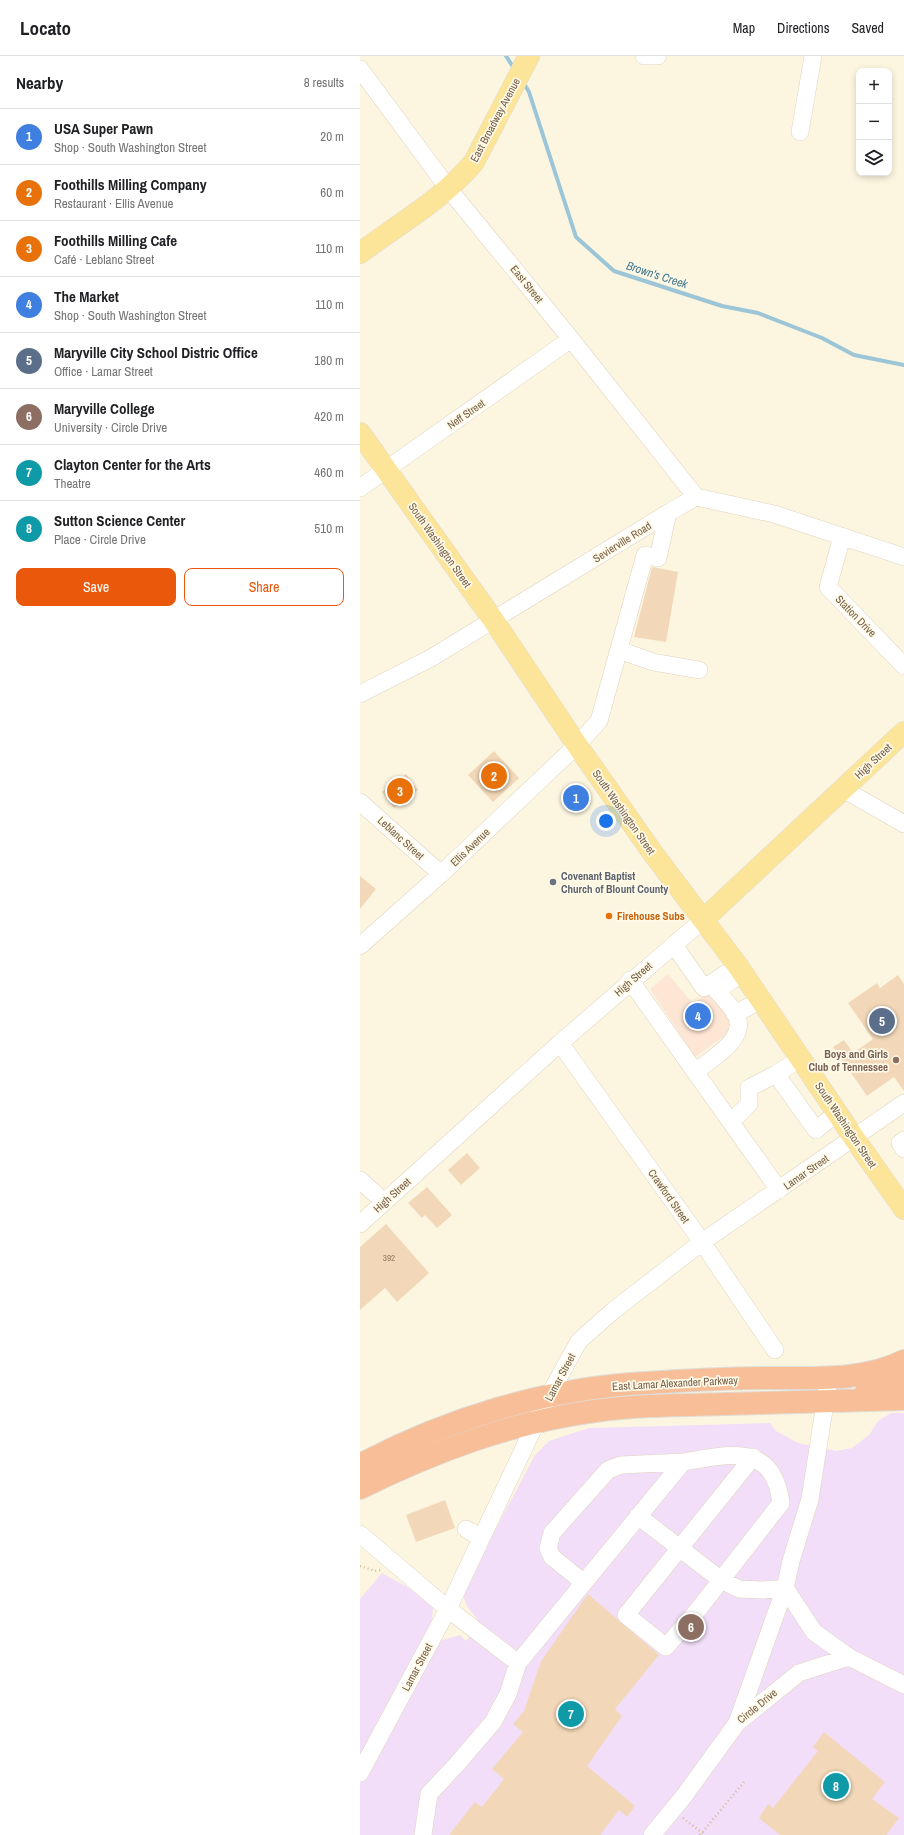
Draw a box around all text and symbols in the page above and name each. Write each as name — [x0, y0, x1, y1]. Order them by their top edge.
text: Locato — [20, 15, 71, 41]
text: Map — [733, 19, 755, 37]
text: Directions — [777, 19, 829, 37]
text: Saved — [851, 19, 884, 37]
map controls — [856, 68, 892, 176]
button: + — [856, 68, 892, 104]
text: Nearby — [16, 71, 63, 94]
text: 8 results — [304, 74, 344, 91]
street label: East Broadway Avenue — [467, 76, 523, 164]
button: − — [856, 104, 892, 140]
text: USA Super Pawn — [54, 118, 153, 139]
text: 1 — [26, 128, 32, 145]
text: 20 m — [320, 128, 344, 145]
text: Shop · South Washington Street — [54, 139, 207, 156]
button: layers — [856, 140, 892, 176]
text: Foothills Milling Company — [54, 174, 207, 195]
text: 2 — [26, 184, 32, 201]
text: 60 m — [320, 184, 344, 201]
text: Restaurant · Ellis Avenue — [54, 195, 174, 212]
text: Foothills Milling Cafe — [54, 230, 177, 251]
text: 3 — [26, 240, 32, 257]
text: 110 m — [315, 240, 344, 257]
text: Café · Leblanc Street — [54, 251, 154, 268]
water label: Brown's Creek — [624, 258, 691, 293]
street label: East Street — [508, 262, 547, 306]
text: The Market — [54, 286, 119, 307]
text: 4 — [26, 296, 32, 313]
text: 110 m — [315, 296, 344, 313]
text: Shop · South Washington Street — [54, 307, 207, 324]
text: Maryville City School Distric Office — [54, 342, 258, 363]
text: 5 — [26, 352, 32, 369]
text: 180 m — [314, 352, 344, 369]
text: Office · Lamar Street — [54, 363, 153, 380]
street label: Neff Street — [444, 396, 488, 432]
text: Maryville College — [54, 398, 155, 419]
text: 6 — [26, 408, 32, 425]
text: 420 m — [314, 408, 344, 425]
text: University · Circle Drive — [54, 419, 167, 436]
text: Clayton Center for the Arts — [54, 454, 211, 475]
text: 7 — [26, 464, 32, 481]
text: 460 m — [314, 464, 344, 481]
text: Theatre — [54, 475, 91, 492]
street label: South Washington Street — [405, 500, 475, 591]
text: Sutton Science Center — [54, 510, 185, 531]
street label: Sevierville Road — [590, 519, 654, 565]
text: 8 — [26, 520, 32, 537]
text: 510 m — [314, 520, 344, 537]
text: Place · Circle Drive — [54, 531, 146, 548]
button: Save — [16, 568, 176, 606]
button: Share — [184, 568, 344, 606]
street label: Station Drive — [833, 592, 879, 640]
street label: High Street — [852, 740, 895, 782]
pin: 2 — [481, 761, 507, 791]
street label: South Washington Street — [589, 767, 659, 858]
pin: 3 — [387, 776, 413, 806]
pin: 1 — [563, 783, 589, 813]
your location — [596, 811, 616, 831]
street label: Leblanc Street — [375, 813, 428, 863]
street label: Ellis Avenue — [447, 825, 493, 869]
place label: Covenant Baptist Church of Blount County — [561, 869, 668, 896]
marker: Covenant Baptist Church of Blount County — [548, 877, 558, 887]
place label: Firehouse Subs — [617, 909, 685, 923]
marker: Firehouse Subs — [604, 911, 614, 921]
street label: High Street — [611, 958, 655, 999]
pin: 4 — [685, 1001, 711, 1031]
pin: 5 — [869, 1006, 895, 1036]
place label: Boys and Girls Club of Tennessee — [808, 1047, 888, 1074]
marker: Boys and Girls Club of Tennessee — [891, 1055, 901, 1065]
street label: South Washington Street — [812, 1079, 880, 1171]
street label: Lamar Street — [781, 1151, 832, 1193]
street label: Crawford Street — [645, 1166, 693, 1226]
street label: High Street — [370, 1174, 414, 1215]
house number: 392 — [383, 1252, 395, 1264]
street label: Lamar Street — [542, 1350, 579, 1403]
street label: East Lamar Alexander Parkway — [612, 1373, 739, 1393]
pin: 6 — [678, 1612, 704, 1642]
street label: Lamar Street — [399, 1640, 436, 1693]
street label: Circle Drive — [734, 1686, 780, 1726]
pin: 7 — [558, 1699, 584, 1729]
pin: 8 — [823, 1771, 849, 1801]

